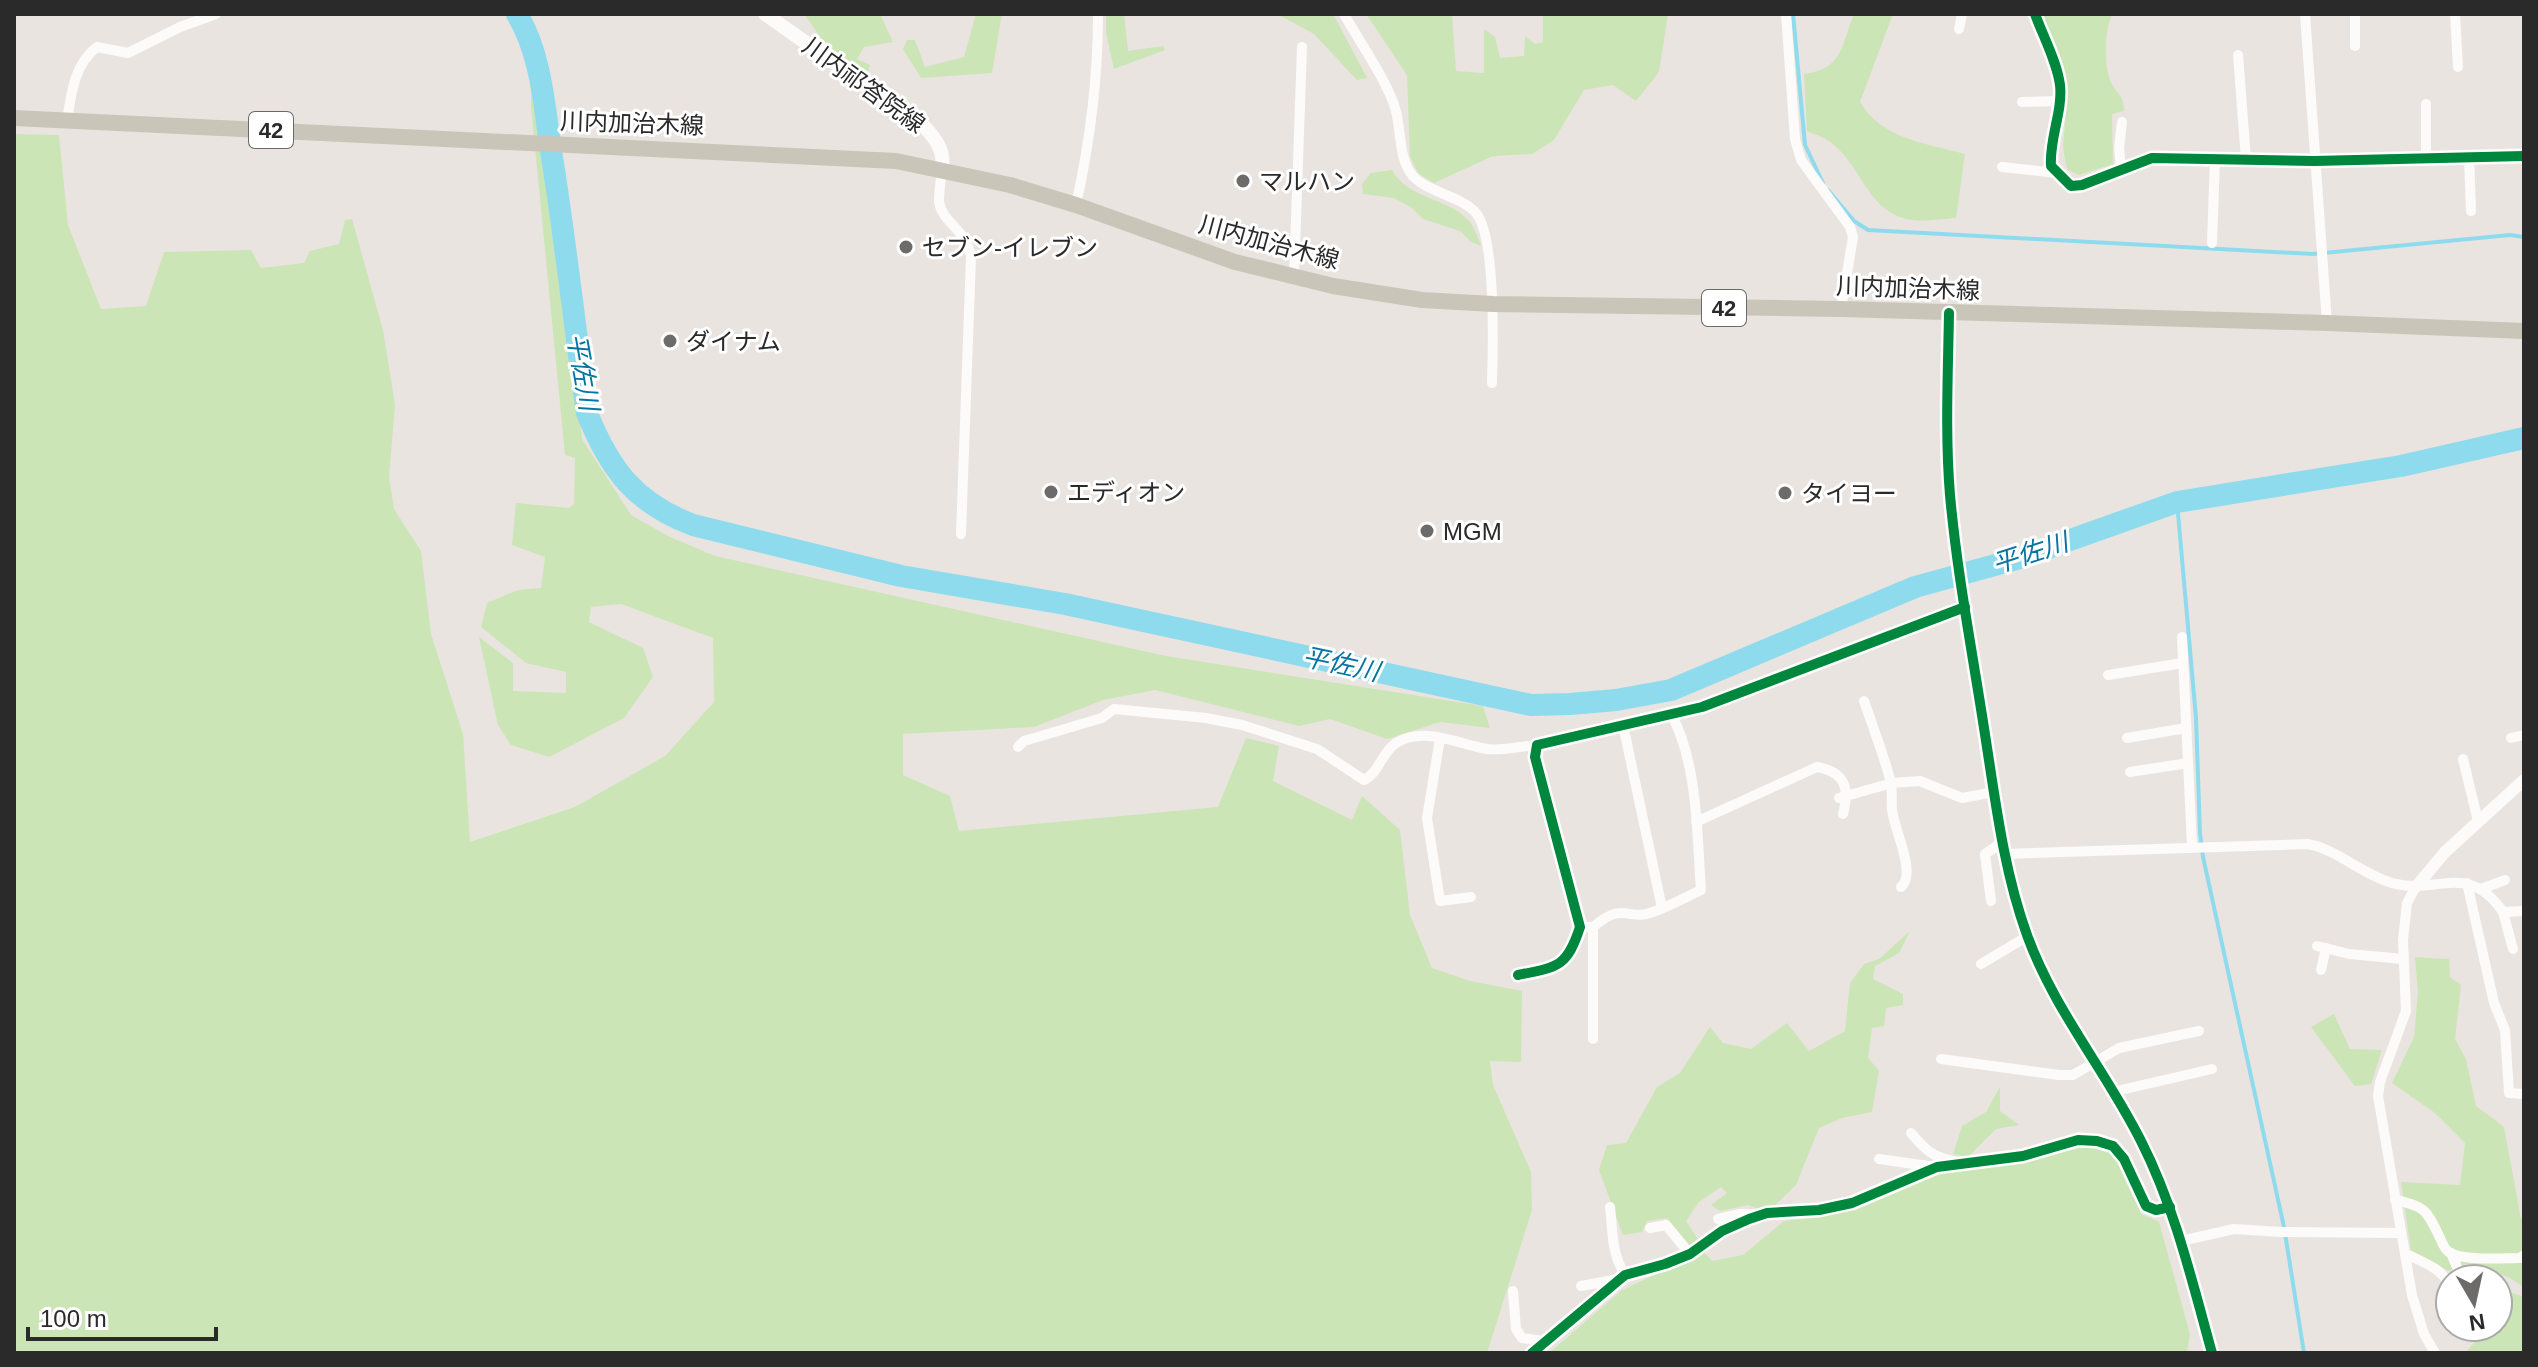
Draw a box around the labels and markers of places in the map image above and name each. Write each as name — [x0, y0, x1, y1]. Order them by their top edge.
place label: マルハン — [1259, 168, 1355, 195]
marker: マルハン — [1234, 172, 1252, 190]
place label: セブン-イレブン — [922, 234, 1098, 261]
marker: セブン-イレブン — [897, 238, 915, 256]
place label: ダイナム — [686, 328, 781, 355]
marker: ダイナム — [661, 332, 679, 350]
place label: エディオン — [1067, 479, 1185, 506]
place label: タイヨー — [1801, 480, 1897, 507]
marker: エディオン — [1042, 483, 1060, 501]
marker: タイヨー — [1776, 484, 1794, 502]
place label: MGM — [1443, 518, 1502, 545]
marker: MGM — [1418, 522, 1436, 540]

